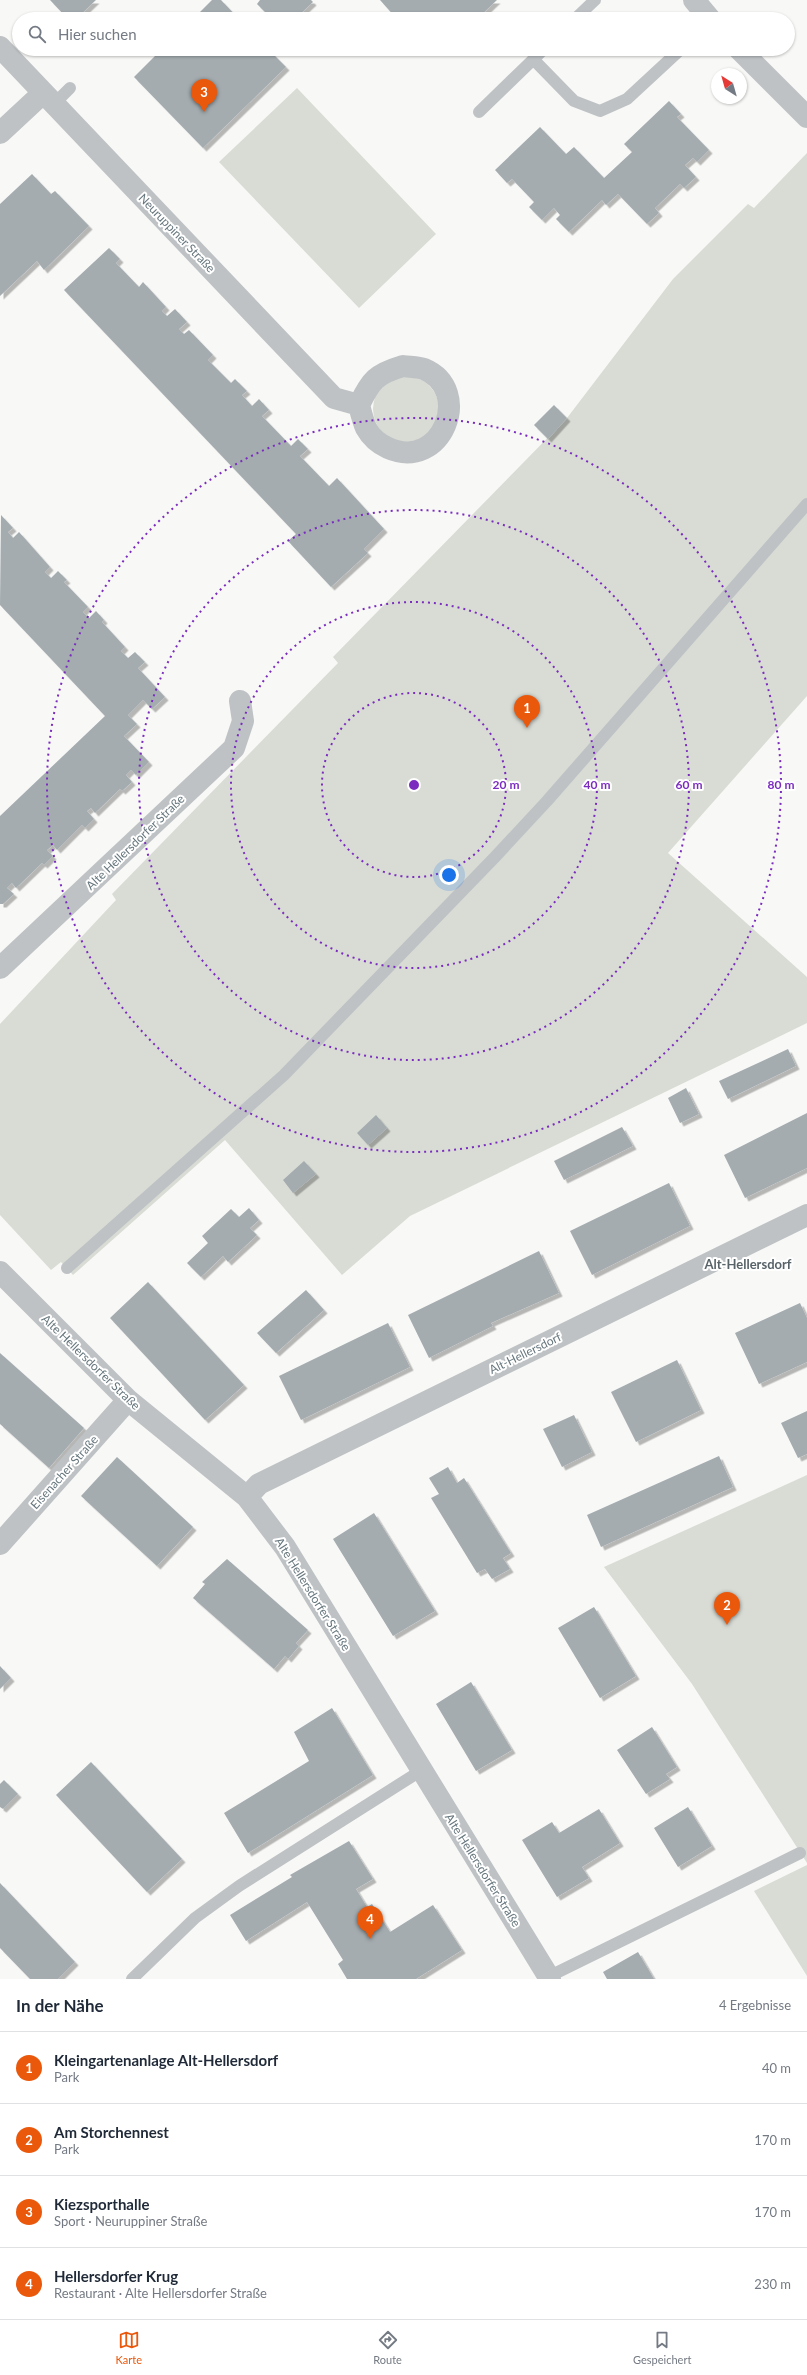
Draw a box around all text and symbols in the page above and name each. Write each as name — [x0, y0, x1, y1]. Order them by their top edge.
search box — [12, 12, 795, 56]
icon: search — [26, 23, 48, 45]
text: Hier suchen — [58, 25, 137, 43]
north arrow — [711, 68, 747, 104]
pin: 3 — [191, 79, 217, 112]
street label: Neuruppiner Straße — [136, 190, 218, 276]
pin: 1 — [514, 695, 540, 728]
text: 20 m — [493, 777, 519, 792]
text: 40 m — [584, 777, 610, 792]
text: 60 m — [676, 777, 702, 792]
text: 80 m — [768, 777, 794, 792]
centre of rings — [407, 778, 421, 792]
street label: Alte Hellersdorfer Straße — [83, 791, 187, 893]
your location — [439, 865, 459, 885]
district label: Alt-Hellersdorf — [704, 1256, 792, 1272]
street label: Alte Hellersdorfer Straße — [39, 1311, 143, 1413]
street label: Alt-Hellersdorf — [486, 1329, 564, 1377]
street label: Eisenacher Straße — [27, 1432, 101, 1512]
street label: Alte Hellersdorfer Straße — [272, 1534, 354, 1654]
pin: 2 — [714, 1592, 740, 1625]
street label: Alte Hellersdorfer Straße — [442, 1810, 524, 1930]
pin: 4 — [357, 1906, 383, 1939]
text: In der Nähe — [16, 1995, 104, 2016]
text: 4 Ergebnisse — [719, 1997, 791, 2013]
text: Kleingartenanlage Alt-Hellersdorf — [54, 2051, 278, 2069]
text: 1 — [25, 2060, 33, 2076]
text: 40 m — [762, 2060, 791, 2076]
text: Park — [54, 2069, 79, 2085]
text: Am Storchennest — [54, 2123, 169, 2141]
text: 2 — [25, 2132, 33, 2148]
text: 170 m — [754, 2132, 791, 2148]
text: Park — [54, 2141, 79, 2157]
text: Kiezsporthalle — [54, 2195, 149, 2213]
text: 3 — [25, 2204, 33, 2220]
text: 170 m — [754, 2204, 791, 2220]
text: Sport · Neuruppiner Straße — [54, 2213, 207, 2229]
text: Hellersdorfer Krug — [54, 2267, 178, 2285]
text: 4 — [25, 2276, 33, 2292]
text: 230 m — [754, 2276, 791, 2292]
text: Restaurant · Alte Hellersdorfer Straße — [54, 2285, 267, 2301]
tab: Karte — [116, 2329, 142, 2366]
tab: Route — [373, 2329, 402, 2366]
tab: Gespeichert — [633, 2329, 691, 2366]

